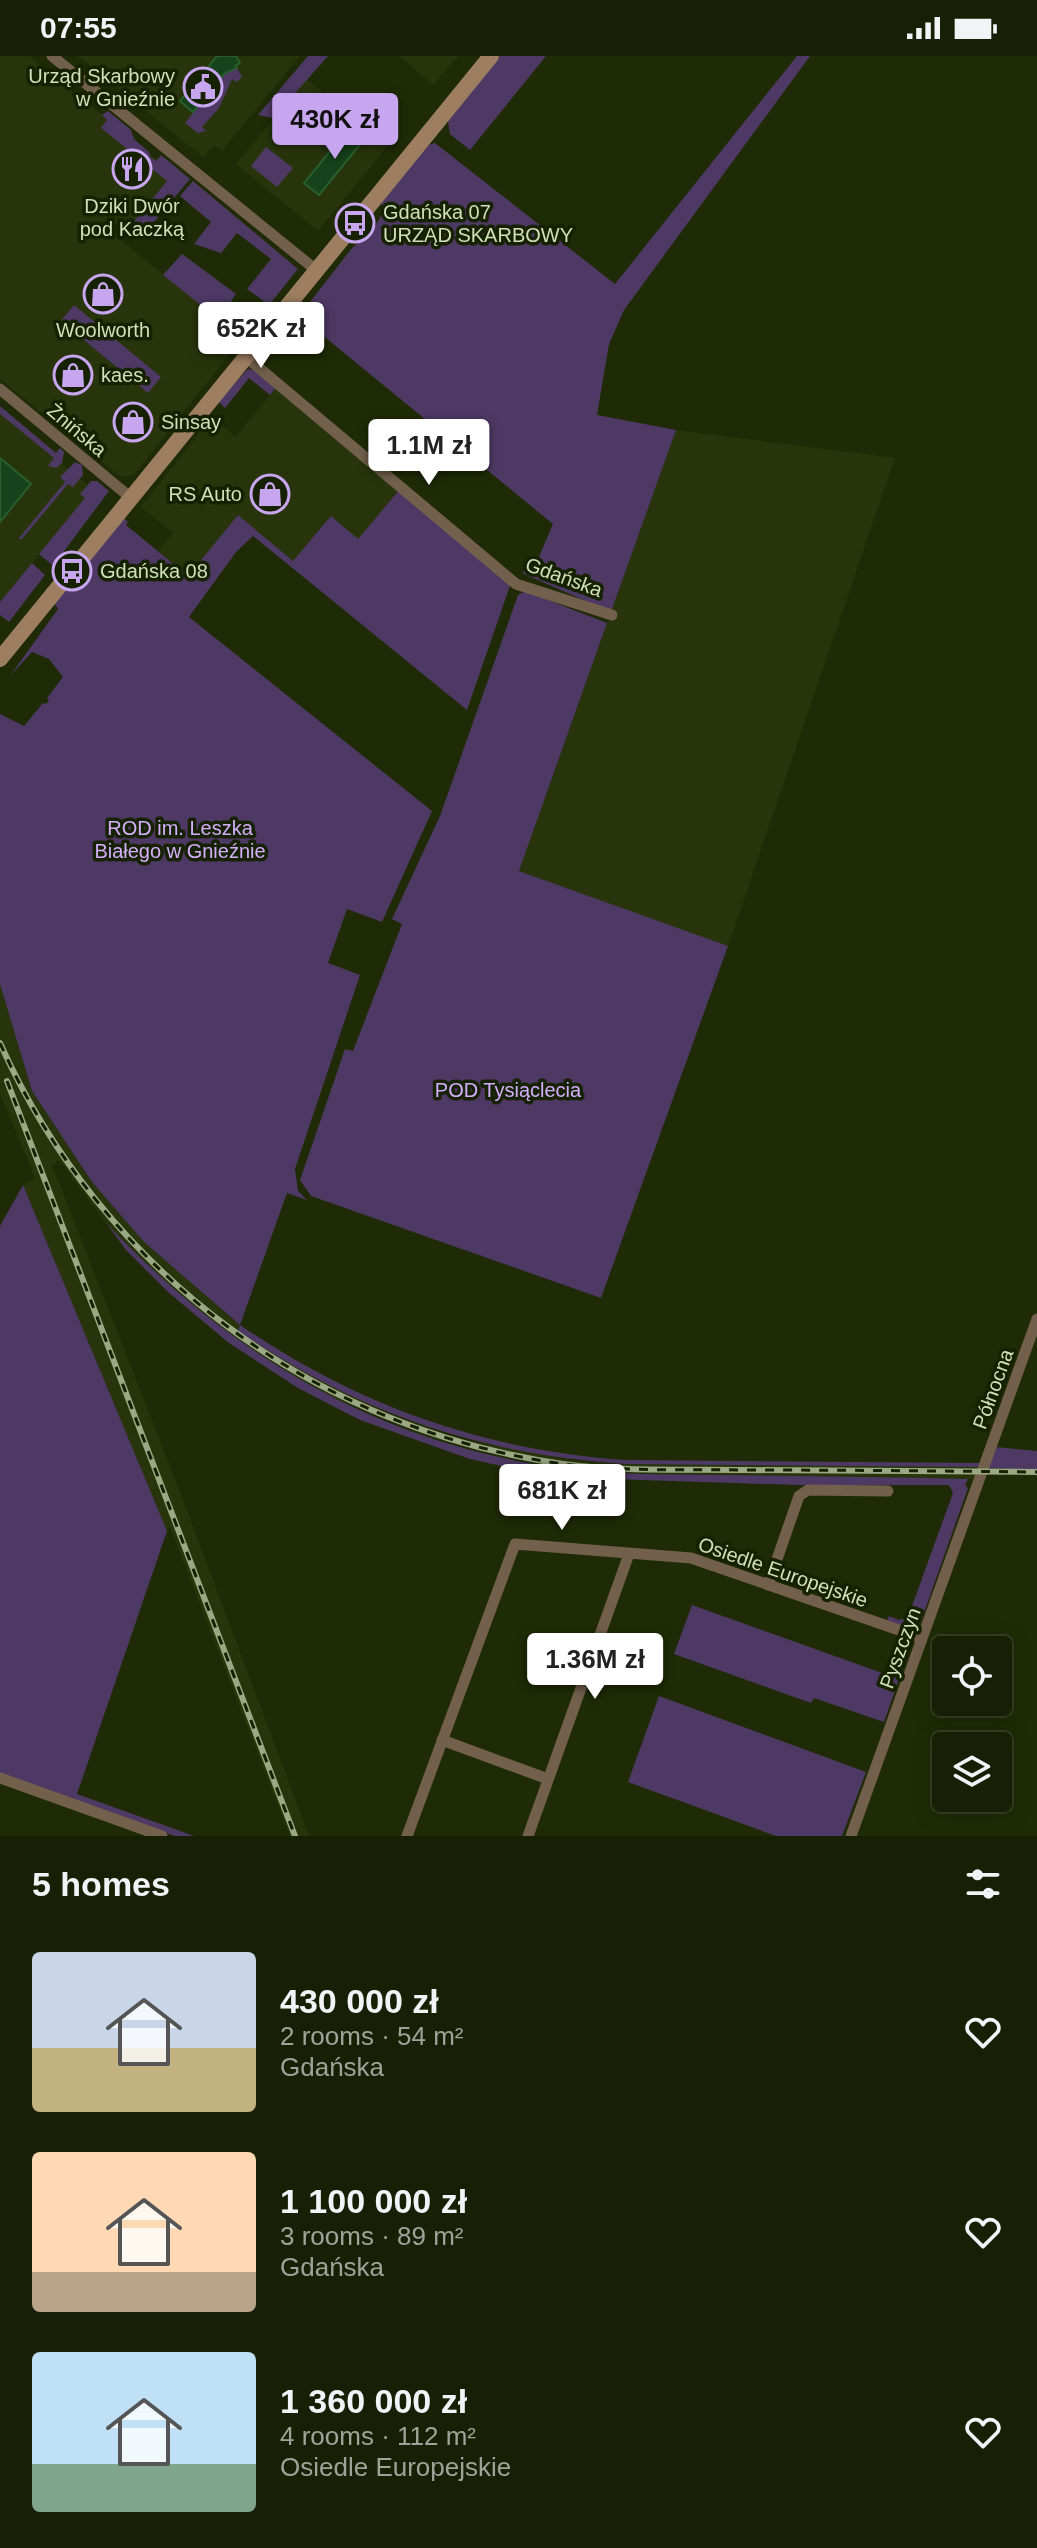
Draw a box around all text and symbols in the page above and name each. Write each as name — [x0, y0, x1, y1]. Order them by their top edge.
text: 07:55 — [40, 11, 117, 44]
place label: Urząd Skarbowy w Gnieźnie — [28, 65, 175, 110]
public building icon: Urząd Skarbowy w Gnieźnie — [182, 66, 224, 108]
pin: 430K zł — [261, 93, 409, 161]
text: 430K zł — [290, 104, 380, 134]
restaurant icon: Dziki Dwór pod Kaczką — [111, 148, 153, 190]
place label: Dziki Dwór pod Kaczką — [80, 195, 185, 240]
place label: Gdańska 07 URZĄD SKARBOWY — [383, 201, 573, 246]
bus stop icon: Gdańska 07 URZĄD SKARBOWY — [334, 202, 376, 244]
shop icon: Woolworth — [82, 273, 124, 315]
pin: 652K zł — [187, 302, 335, 370]
text: 652K zł — [216, 313, 306, 343]
place label: Woolworth — [56, 319, 150, 341]
shop icon: kaes. — [52, 354, 94, 396]
place label: kaes. — [101, 364, 149, 386]
street label: Żnińska — [43, 399, 112, 461]
shop icon: Sinsay — [112, 401, 154, 443]
place label: Sinsay — [161, 411, 221, 433]
pin: 1.1M zł — [355, 419, 503, 487]
text: 1.1M zł — [386, 430, 472, 460]
shop icon: RS Auto — [249, 473, 291, 515]
place label: RS Auto — [169, 483, 242, 505]
bus stop icon: Gdańska 08 — [51, 550, 93, 592]
street label: Gdańska — [523, 553, 606, 601]
place label: Gdańska 08 — [100, 560, 208, 582]
park label: ROD im. Leszka Białego w Gnieźnie — [94, 817, 266, 862]
park label: POD Tysiąclecia — [435, 1079, 582, 1101]
street label: Północna — [968, 1345, 1018, 1432]
pin: 681K zł — [488, 1464, 636, 1532]
text: 681K zł — [517, 1475, 607, 1505]
street label: Osiedle Europejskie — [695, 1533, 871, 1611]
street label: Pyszczyn — [875, 1605, 925, 1691]
pin: 1.36M zł — [512, 1633, 678, 1701]
map controls — [932, 1636, 1012, 1812]
button: locate — [932, 1636, 1012, 1716]
text: 1.36M zł — [545, 1644, 645, 1674]
button: layers — [932, 1732, 1012, 1812]
icon: filters — [961, 1862, 1005, 1906]
text: 5 homes — [32, 1865, 170, 1903]
text: 430 000 zł — [280, 1982, 439, 2020]
icon: home — [96, 1984, 192, 2080]
icon: heart — [961, 2010, 1005, 2054]
text: 2 rooms · 54 m² — [280, 2021, 464, 2051]
text: Gdańska — [280, 2052, 384, 2082]
text: 1 100 000 zł — [280, 2182, 467, 2220]
icon: home — [96, 2184, 192, 2280]
icon: heart — [961, 2210, 1005, 2254]
text: 3 rooms · 89 m² — [280, 2221, 464, 2251]
text: Gdańska — [280, 2252, 384, 2282]
text: 1 360 000 zł — [280, 2382, 467, 2420]
icon: home — [96, 2384, 192, 2480]
icon: heart — [961, 2410, 1005, 2454]
text: 4 rooms · 112 m² — [280, 2421, 476, 2451]
text: Osiedle Europejskie — [280, 2452, 511, 2482]

